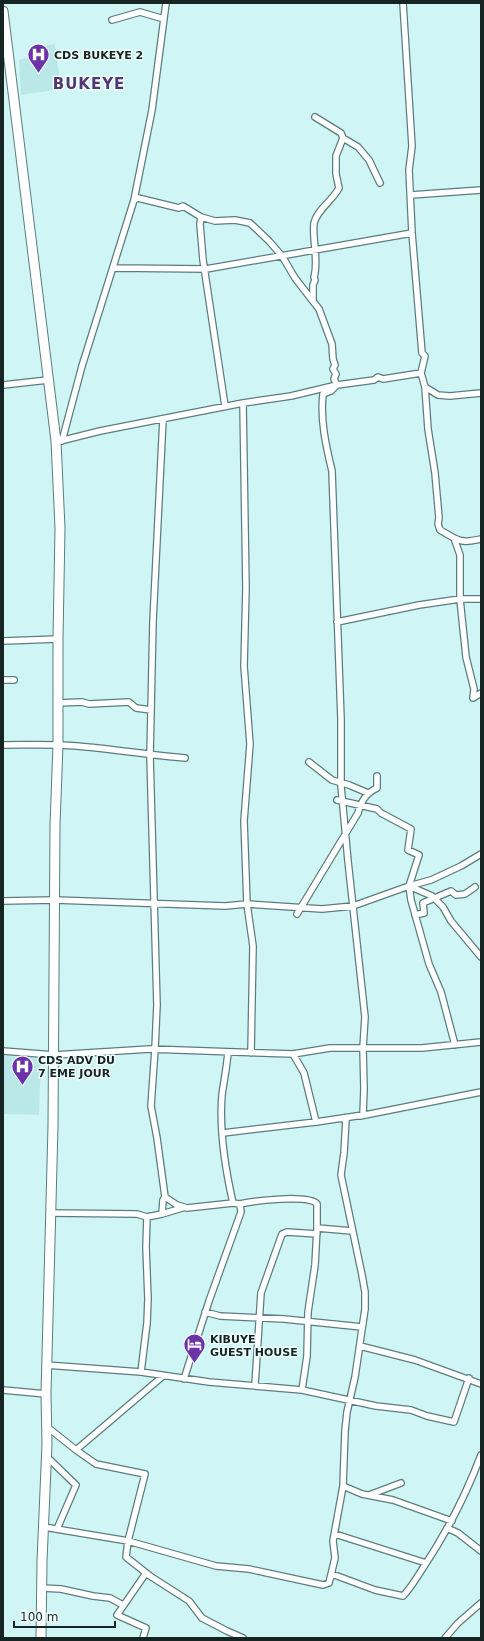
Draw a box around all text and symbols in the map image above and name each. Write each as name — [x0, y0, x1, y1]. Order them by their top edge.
hospital icon: CDS BUKEYE 2 — [26, 42, 52, 75]
place label: CDS BUKEYE 2 — [54, 49, 143, 62]
district label: BUKEYE — [53, 75, 125, 93]
hospital icon: CDS ADV DU 7 EME JOUR — [9, 1053, 35, 1086]
place label: CDS ADV DU 7 EME JOUR — [38, 1054, 115, 1080]
hotel icon: KIBUYE GUEST HOUSE — [182, 1332, 208, 1365]
place label: KIBUYE GUEST HOUSE — [210, 1333, 298, 1359]
scale bar — [14, 1603, 115, 1629]
text: 100 m — [20, 1610, 58, 1624]

